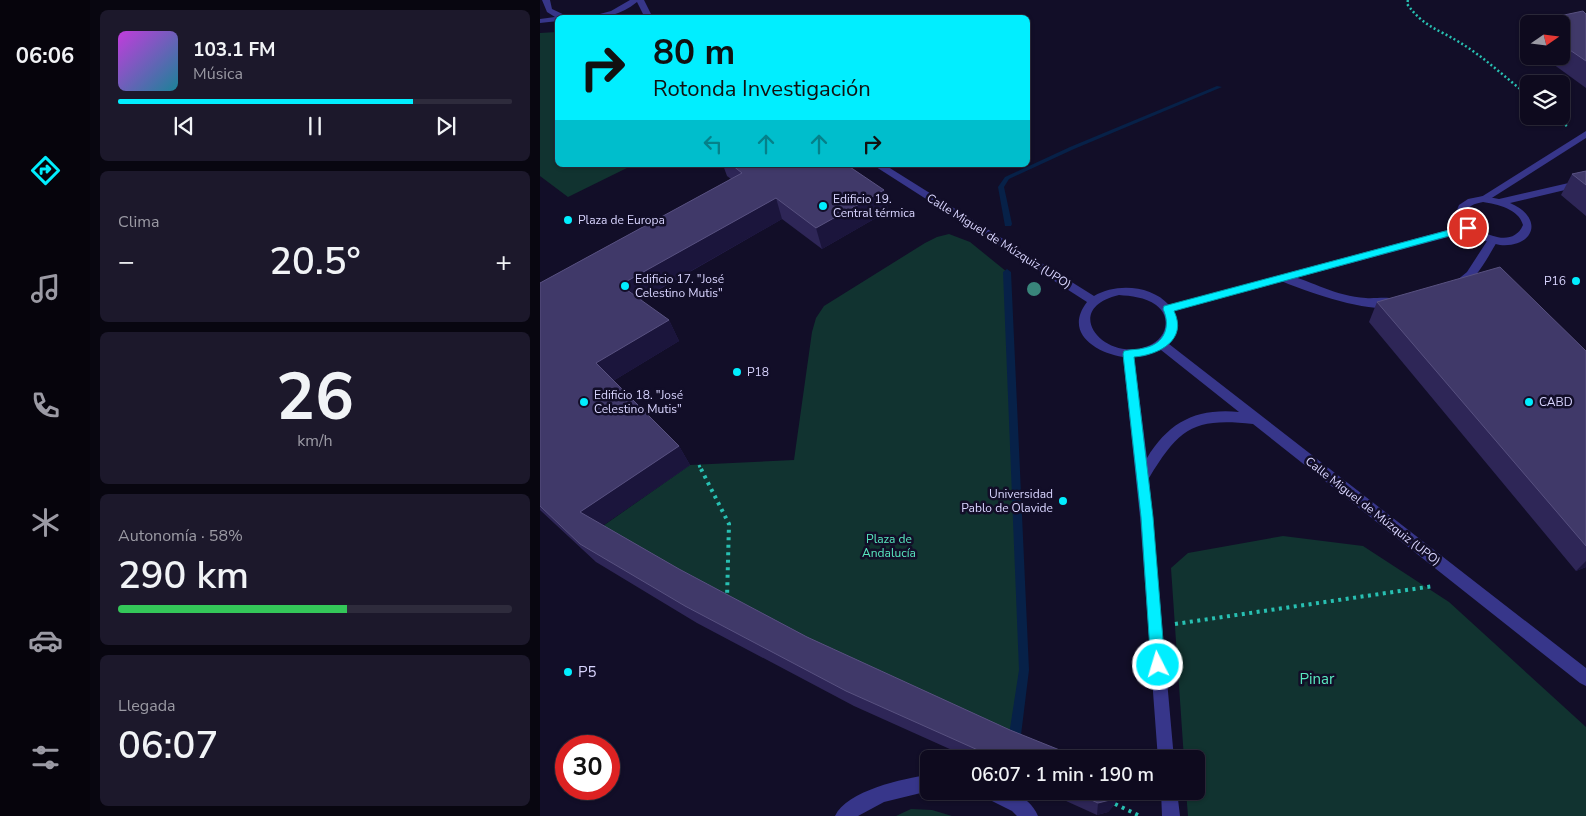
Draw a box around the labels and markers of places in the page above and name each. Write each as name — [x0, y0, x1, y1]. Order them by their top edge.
place label: Edificio 19. Central térmica — [833, 191, 915, 221]
marker: Edificio 19. Central térmica — [817, 200, 829, 212]
pin — [1447, 207, 1489, 249]
place label: Plaza de Europa — [578, 212, 665, 228]
marker: Plaza de Europa — [562, 214, 574, 226]
place label: Edificio 17. "José Celestino Mutis" — [635, 271, 724, 301]
place label: P16 — [1544, 273, 1566, 289]
marker: P16 — [1570, 275, 1582, 287]
marker: Edificio 17. "José Celestino Mutis" — [619, 280, 631, 292]
place label: P18 — [747, 364, 769, 380]
marker: P18 — [731, 366, 743, 378]
place label: Edificio 18. "José Celestino Mutis" — [594, 387, 683, 417]
place label: CABD — [1539, 394, 1573, 410]
marker: Edificio 18. "José Celestino Mutis" — [578, 396, 590, 408]
marker: CABD — [1523, 396, 1535, 408]
place label: Universidad Pablo de Olavide — [961, 486, 1053, 516]
marker: Universidad Pablo de Olavide — [1057, 495, 1069, 507]
place label: P5 — [578, 662, 597, 682]
marker: P5 — [562, 666, 574, 678]

